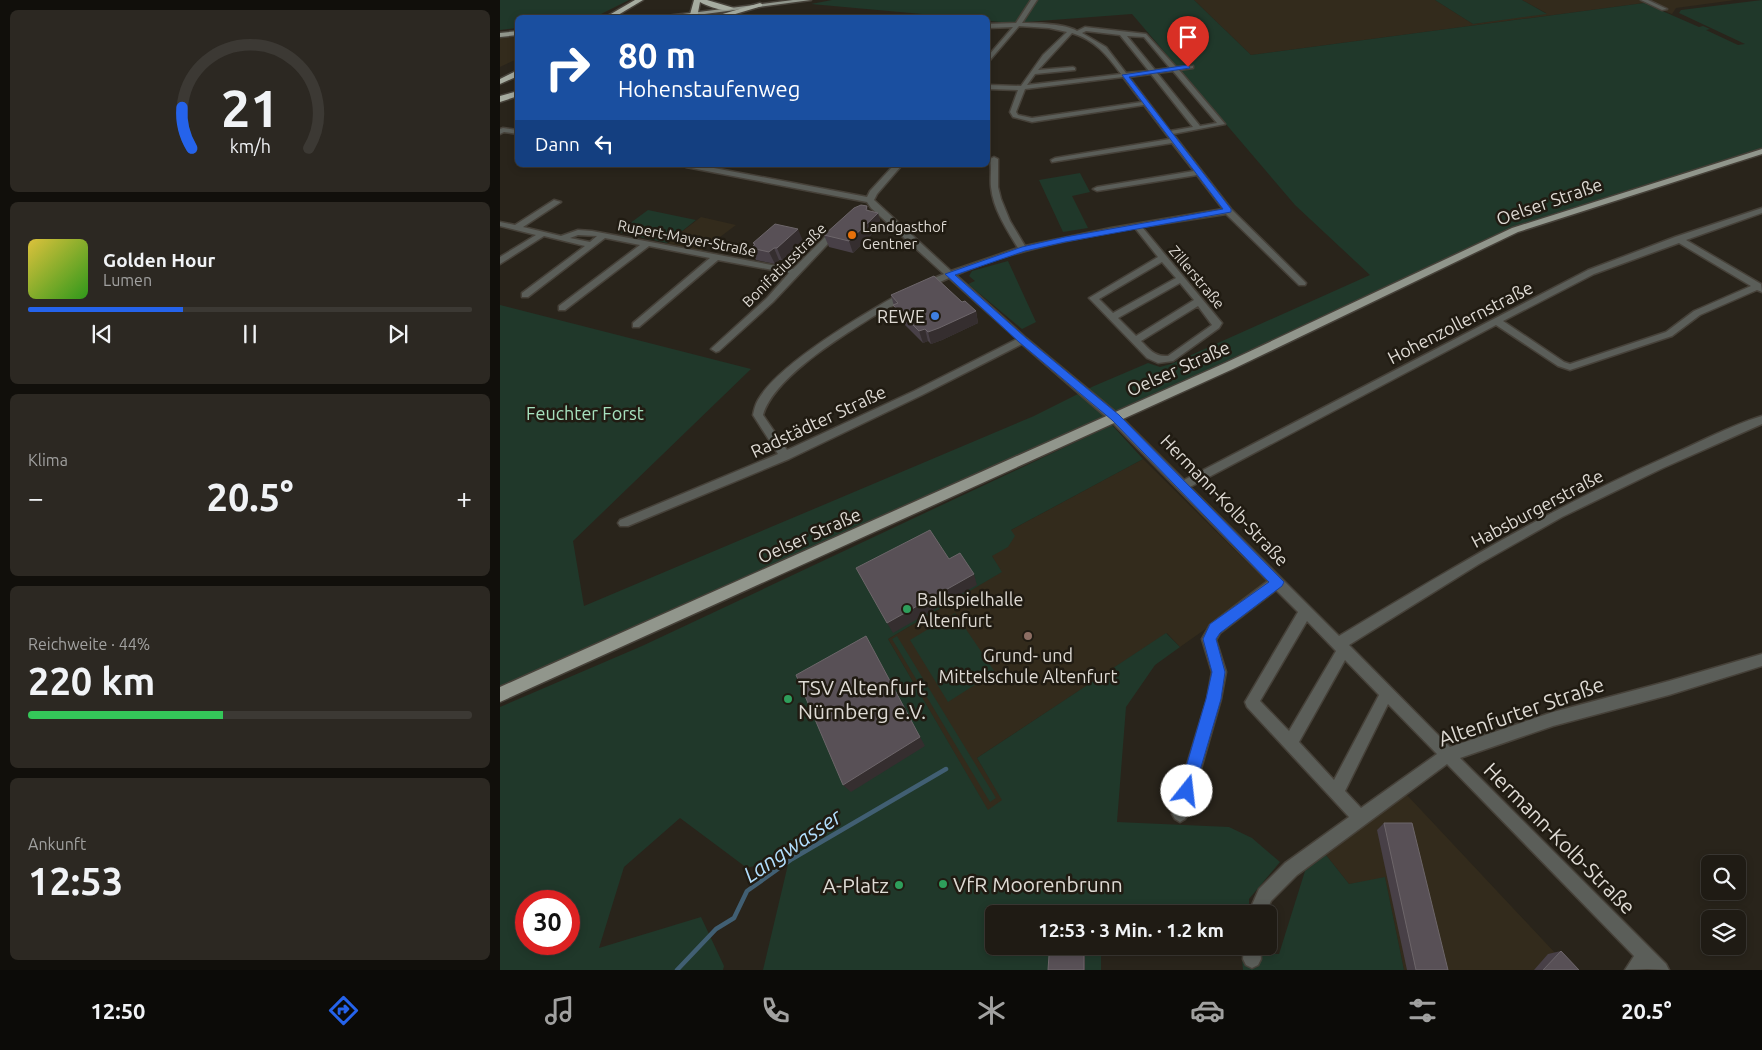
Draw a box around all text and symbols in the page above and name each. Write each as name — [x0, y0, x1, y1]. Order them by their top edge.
pin — [1167, 16, 1209, 67]
icon: arrive — [1174, 23, 1202, 51]
icon: right — [535, 35, 600, 100]
text: 80 m — [618, 35, 696, 75]
text: Hohenstaufenweg — [618, 76, 800, 101]
text: 21 — [221, 79, 279, 137]
icon: left — [590, 130, 618, 158]
text: Dann — [535, 133, 580, 155]
text: km/h — [229, 136, 271, 156]
street label: Oelser Straße — [1493, 174, 1605, 228]
street label: Rupert-Mayer-Straße — [616, 216, 758, 260]
place label: Landgasthof Gentner — [862, 218, 947, 252]
street label: Bonifatiusstraße — [739, 220, 829, 310]
marker: Landgasthof Gentner — [846, 229, 858, 241]
street label: Zillerstraße — [1166, 242, 1228, 312]
text: Golden Hour — [103, 249, 215, 271]
text: Lumen — [103, 271, 152, 289]
street label: Hohenzollernstraße — [1384, 277, 1536, 367]
place label: REWE — [877, 306, 925, 326]
marker: REWE — [929, 310, 941, 322]
icon: previous — [88, 320, 116, 348]
icon: pause — [236, 320, 264, 348]
icon: next — [384, 320, 412, 348]
street label: Oelser Straße — [1123, 336, 1233, 400]
street label: Radstädter Straße — [747, 381, 889, 461]
park label: Feuchter Forst — [526, 403, 644, 423]
street label: Hermann-Kolb-Straße — [1157, 430, 1293, 570]
text: Klima — [28, 451, 68, 469]
street label: Habsburgerstraße — [1468, 465, 1606, 551]
text: 20.5° — [206, 476, 294, 518]
text: − — [28, 482, 44, 513]
text: + — [456, 482, 472, 513]
street label: Oelser Straße — [754, 503, 864, 567]
place label: Ballspielhalle Altenfurt — [917, 589, 1023, 630]
marker: Ballspielhalle Altenfurt — [901, 603, 913, 615]
marker: Grund- und Mittelschule Altenfurt — [1022, 630, 1034, 642]
text: Reichweite · 44% — [28, 635, 150, 653]
place label: Grund- und Mittelschule Altenfurt — [939, 645, 1118, 686]
text: 220 km — [28, 660, 155, 702]
street label: Altenfurter Straße — [1435, 671, 1607, 751]
place label: TSV Altenfurt Nürnberg e.V. — [798, 675, 926, 723]
marker: TSV Altenfurt Nürnberg e.V. — [782, 693, 794, 705]
street label: Hermann-Kolb-Straße — [1479, 757, 1641, 919]
position arrow — [1160, 764, 1212, 816]
water label: Langwasser — [738, 803, 846, 887]
text: Ankunft — [28, 835, 86, 853]
map controls — [1701, 855, 1746, 955]
button: search — [1701, 855, 1746, 900]
text: 12:53 — [28, 860, 123, 902]
place label: VfR Moorenbrunn — [953, 872, 1123, 896]
place label: A-Platz — [822, 873, 889, 897]
marker: VfR Moorenbrunn — [937, 878, 949, 890]
marker: A-Platz — [893, 879, 905, 891]
speed limit sign: 30 — [515, 890, 580, 955]
button: layers — [1701, 910, 1746, 955]
text: 12:53 · 3 Min. · 1.2 km — [1038, 919, 1224, 941]
icon: directions — [326, 993, 361, 1028]
icon: music — [542, 993, 577, 1028]
icon: phone — [758, 993, 793, 1028]
icon: climate — [974, 993, 1009, 1028]
icon: car — [1190, 993, 1225, 1028]
icon: filters — [1405, 993, 1440, 1028]
text: 12:50 — [90, 998, 145, 1023]
text: 20.5° — [1621, 998, 1672, 1023]

